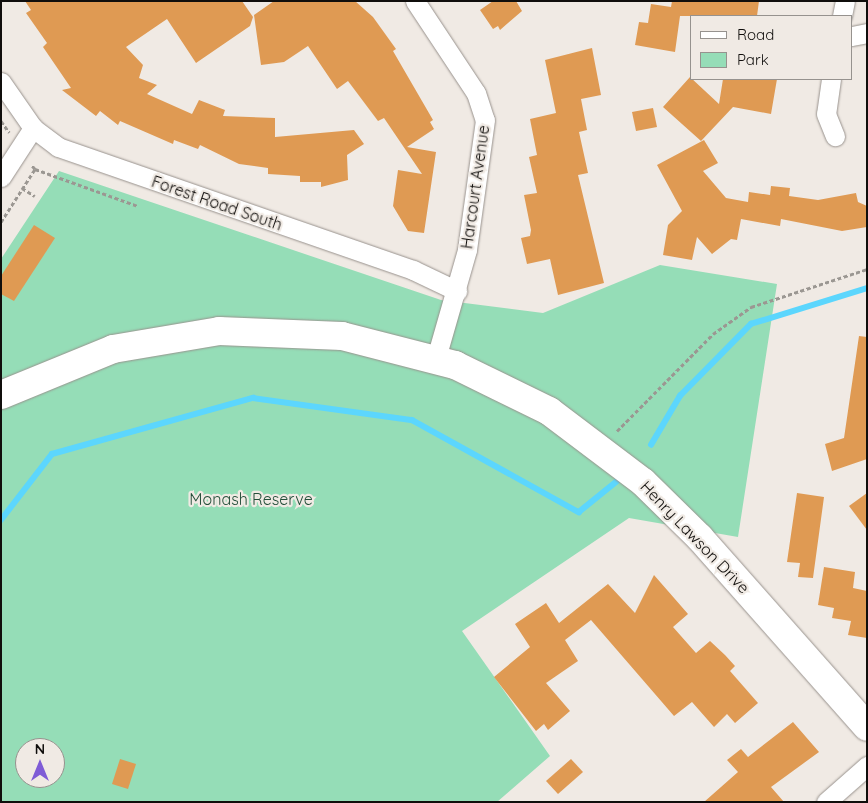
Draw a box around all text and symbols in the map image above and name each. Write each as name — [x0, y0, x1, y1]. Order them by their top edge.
legend — [690, 15, 853, 80]
text: Road — [737, 25, 774, 44]
text: Park — [737, 50, 769, 69]
street label: Harcourt Avenue — [457, 124, 493, 250]
street label: Forest Road South — [149, 172, 285, 234]
street label: Henry Lawson Drive — [636, 477, 754, 597]
park label: Monash Reserve — [189, 489, 313, 509]
north arrow — [15, 738, 65, 788]
text: N — [35, 740, 45, 758]

